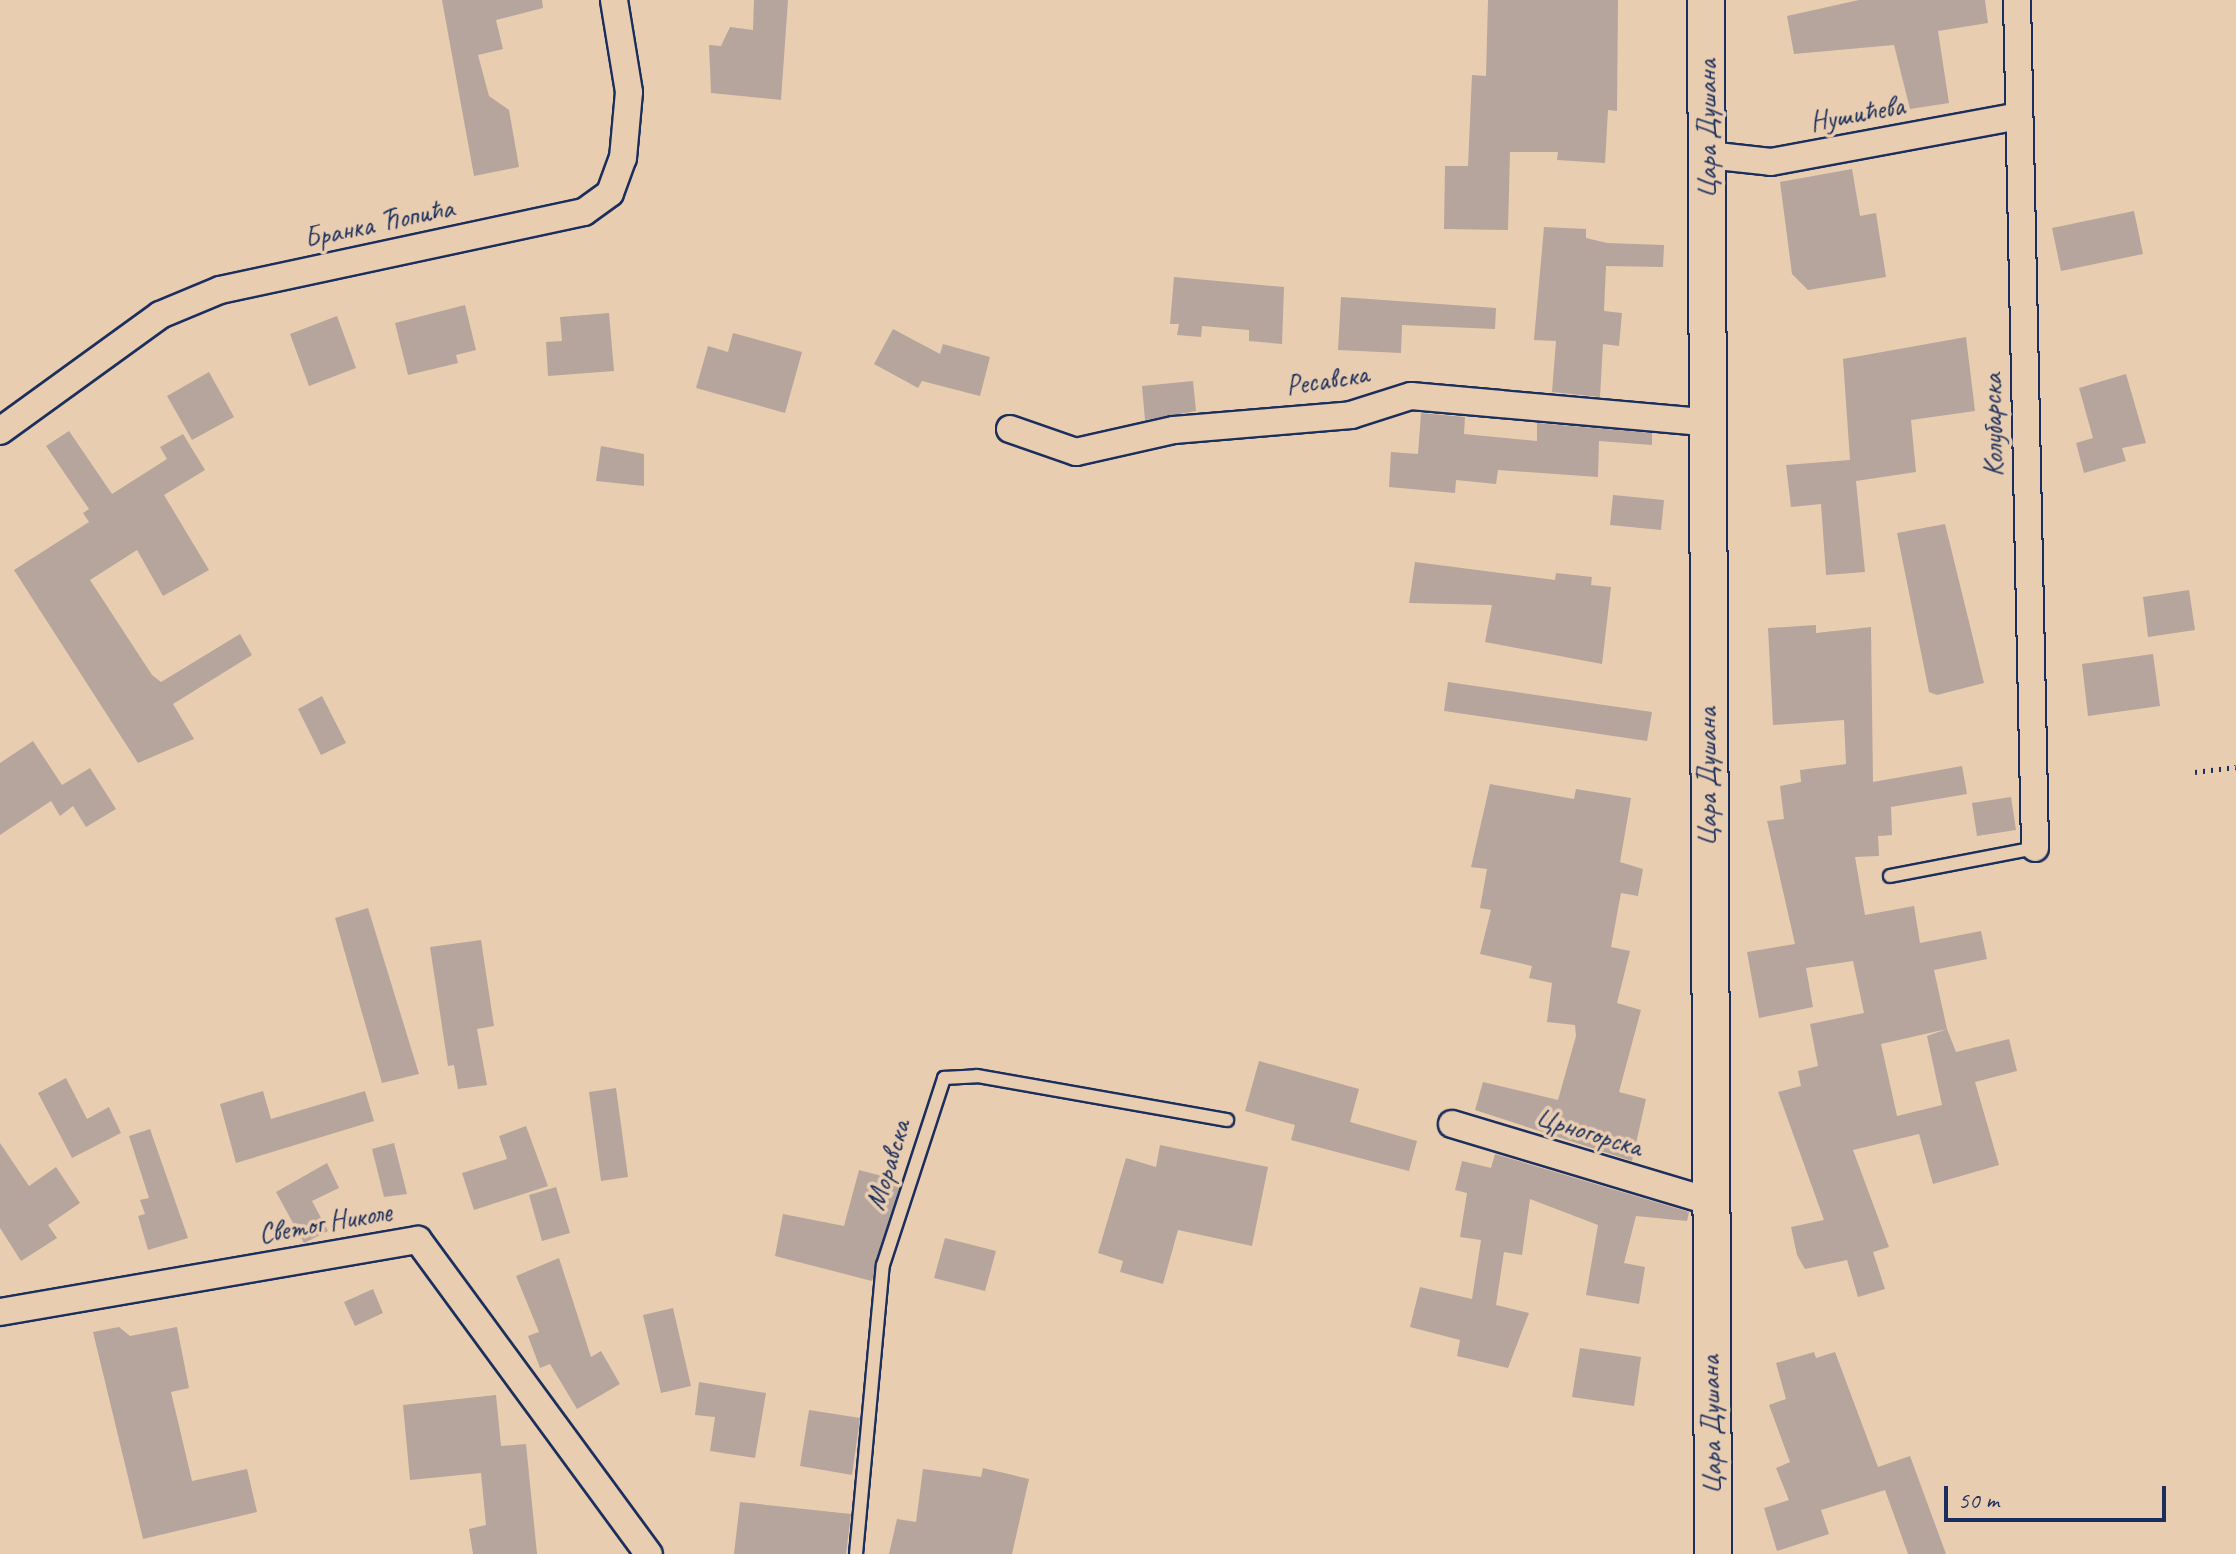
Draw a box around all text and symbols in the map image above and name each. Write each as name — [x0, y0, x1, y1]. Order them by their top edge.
street label: Цара Душана — [1690, 59, 1724, 199]
street label: Нушићева — [1807, 88, 1907, 140]
street label: Бранка Ћопића — [301, 191, 457, 255]
street label: Ресавска — [1283, 357, 1371, 403]
street label: Колубарска — [1975, 373, 2011, 477]
street label: Цара Душана — [1690, 707, 1724, 847]
street label: Црногорска — [1532, 1100, 1646, 1164]
street label: Моравска — [858, 1116, 918, 1214]
street label: Светог Николе — [256, 1195, 394, 1251]
street label: Цара Душана — [1693, 1355, 1729, 1495]
scale bar — [1948, 1470, 2170, 1520]
text: 50 m — [1958, 1485, 1999, 1515]

